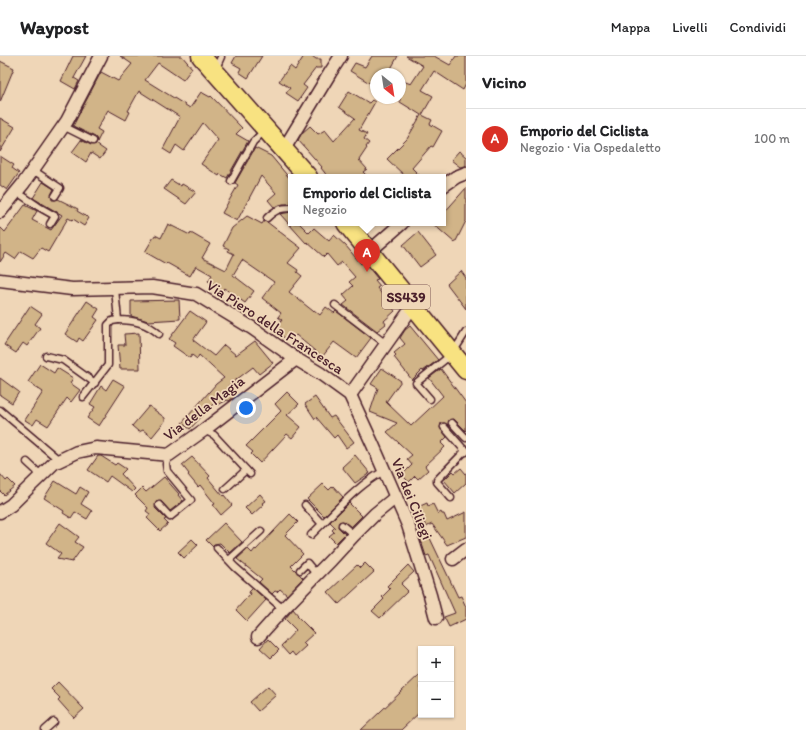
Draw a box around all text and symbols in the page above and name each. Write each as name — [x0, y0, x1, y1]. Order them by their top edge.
text: Waypost — [20, 16, 89, 39]
text: Mappa — [611, 19, 650, 36]
text: Livelli — [672, 19, 707, 36]
text: Condividi — [729, 19, 786, 36]
north arrow — [370, 68, 406, 104]
text: Vicino — [482, 72, 526, 92]
text: Emporio del Ciclista — [520, 122, 648, 140]
text: A — [491, 131, 499, 146]
text: 100 m — [754, 131, 790, 146]
text: Negozio · Via Ospedaletto — [520, 140, 661, 155]
popup — [288, 174, 446, 226]
text: Emporio del Ciclista — [303, 184, 431, 202]
text: Negozio — [303, 202, 347, 217]
pin: A — [354, 239, 380, 272]
street label: Via Piero della Francesca — [203, 276, 347, 378]
road number: SS439 — [382, 285, 430, 309]
street label: Via della Magia — [160, 371, 248, 444]
your location — [236, 398, 256, 418]
street label: Via dei Ciliegi — [387, 456, 437, 542]
map controls — [418, 646, 454, 718]
button: + — [418, 646, 454, 682]
button: − — [418, 682, 454, 718]

